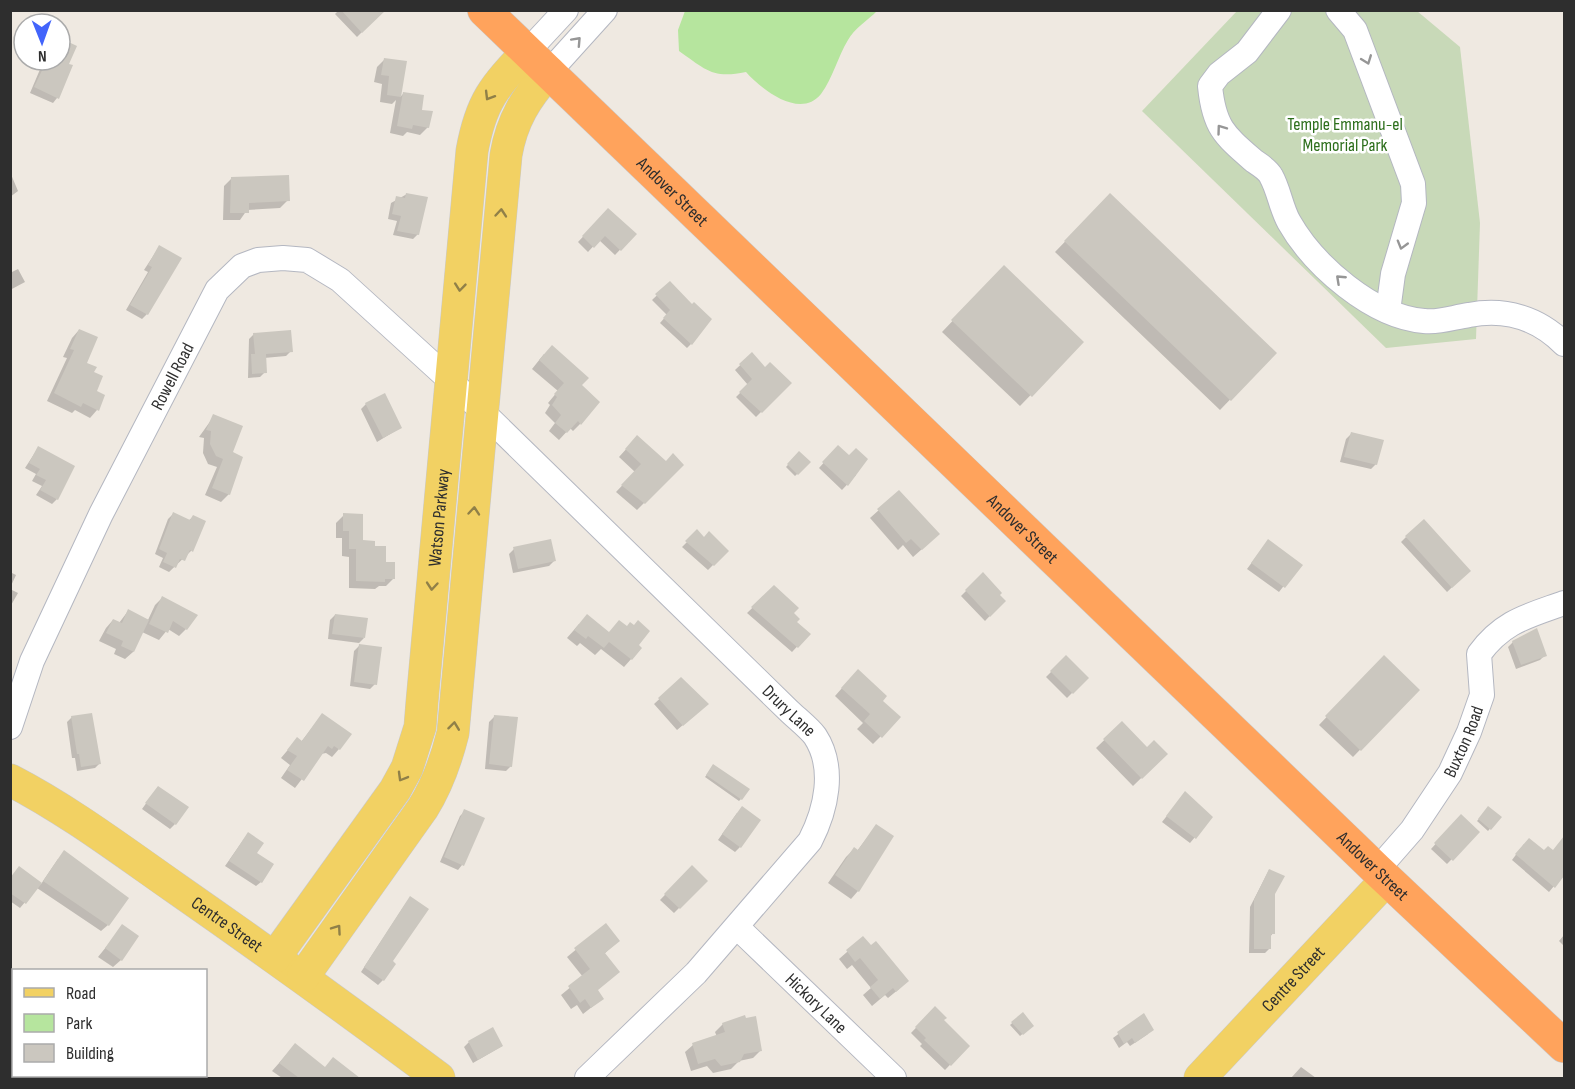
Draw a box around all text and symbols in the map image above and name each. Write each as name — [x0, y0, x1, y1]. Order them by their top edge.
north arrow — [12, 12, 72, 72]
one-way arrow — [570, 37, 581, 48]
text: N — [38, 46, 47, 65]
one-way arrow — [1359, 55, 1372, 65]
one-way arrow — [485, 90, 497, 100]
park label: Temple Emmanu-el Memorial Park — [1287, 114, 1403, 156]
one-way arrow — [1218, 124, 1229, 135]
street label: Andover Street — [632, 152, 713, 231]
one-way arrow — [494, 208, 507, 217]
one-way arrow — [1396, 240, 1409, 250]
one-way arrow — [1336, 275, 1346, 286]
one-way arrow — [454, 283, 467, 292]
street label: Rowell Road — [147, 340, 199, 414]
street label: Watson Parkway — [424, 468, 454, 567]
street label: Andover Street — [982, 489, 1063, 569]
one-way arrow — [467, 507, 480, 516]
one-way arrow — [426, 581, 439, 590]
street label: Drury Lane — [758, 681, 820, 741]
street label: Buxton Road — [1439, 703, 1488, 781]
one-way arrow — [447, 722, 459, 731]
one-way arrow — [398, 771, 409, 781]
street label: Andover Street — [1332, 827, 1413, 906]
street label: Centre Street — [187, 892, 267, 957]
one-way arrow — [330, 925, 341, 936]
street label: Centre Street — [1258, 942, 1330, 1016]
legend — [12, 969, 207, 1077]
street label: Hickory Lane — [781, 969, 851, 1038]
text: Road — [66, 983, 96, 1004]
text: Park — [66, 1013, 92, 1034]
text: Building — [66, 1043, 114, 1064]

